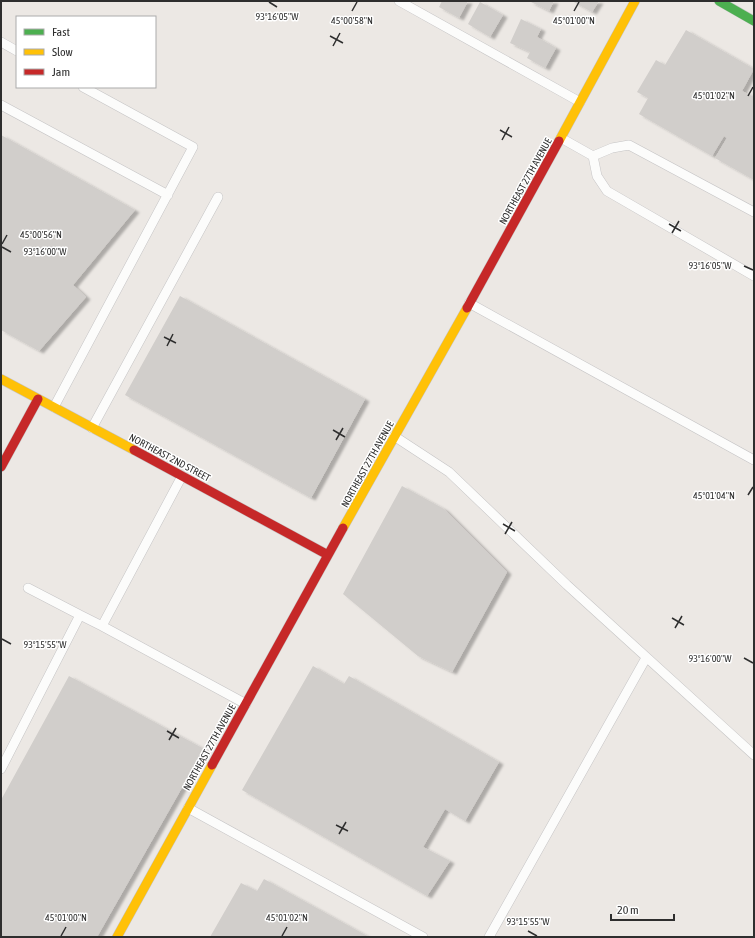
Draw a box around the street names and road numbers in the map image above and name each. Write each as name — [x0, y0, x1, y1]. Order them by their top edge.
street label: NORTHEAST 27TH AVENUE — [497, 136, 554, 226]
street label: NORTHEAST 27TH AVENUE — [339, 419, 396, 509]
street label: NORTHEAST 2ND STREET — [127, 431, 213, 484]
street label: NORTHEAST 27TH AVENUE — [181, 702, 238, 792]

